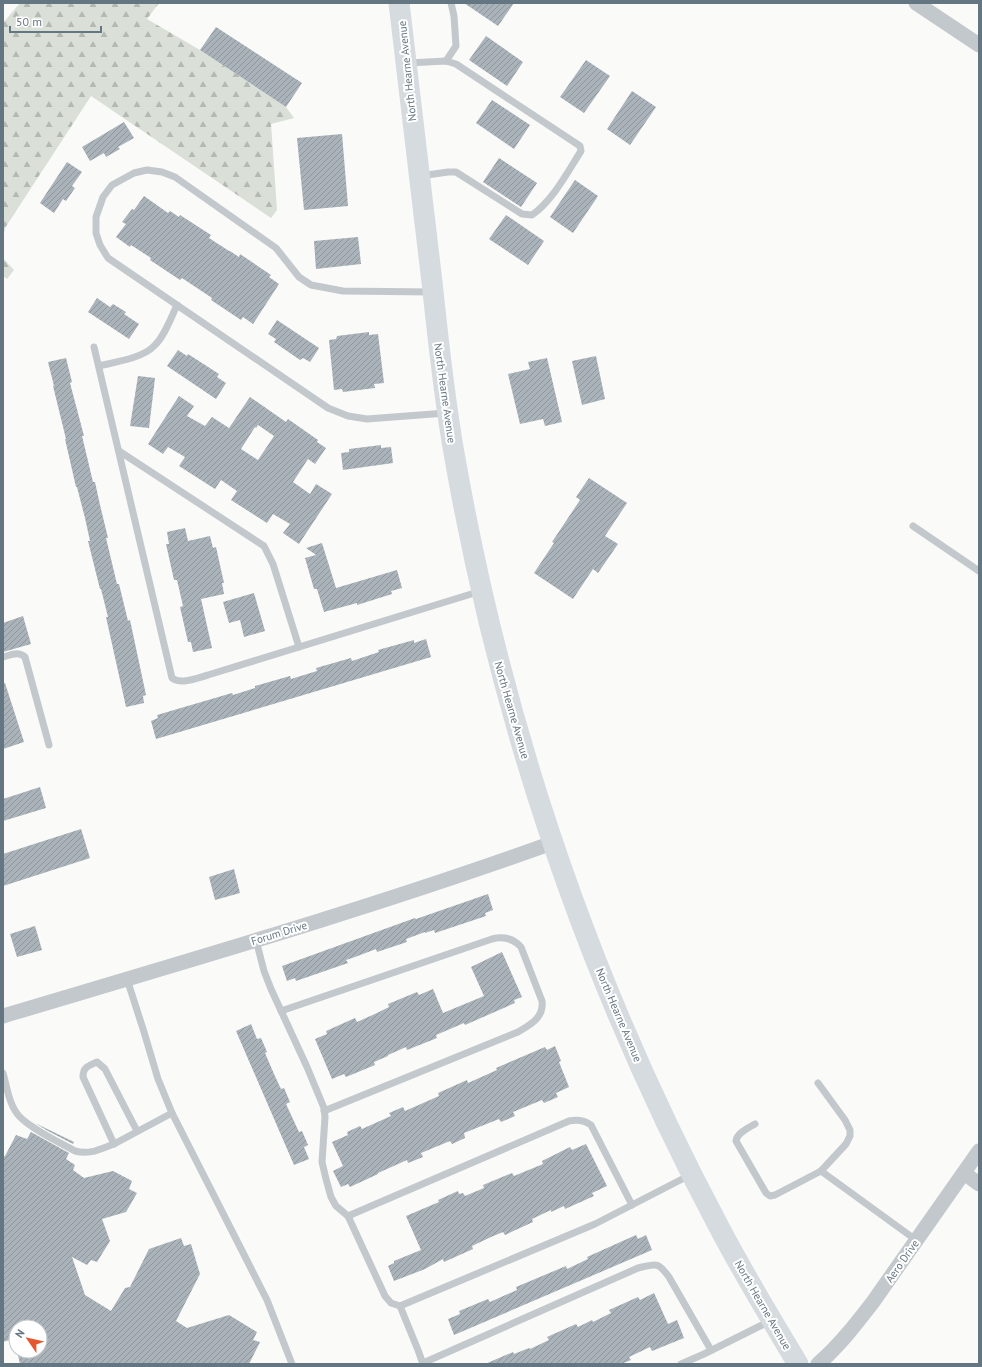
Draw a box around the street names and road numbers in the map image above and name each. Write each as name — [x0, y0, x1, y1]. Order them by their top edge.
street label: North Hearne Avenue — [395, 20, 419, 122]
street label: North Hearne Avenue — [431, 342, 459, 444]
street label: North Hearne Avenue — [491, 660, 533, 761]
street label: Forum Drive — [249, 918, 309, 948]
street label: North Hearne Avenue — [593, 966, 645, 1064]
street label: Aero Drive — [882, 1237, 922, 1285]
street label: North Hearne Avenue — [732, 1258, 794, 1352]

